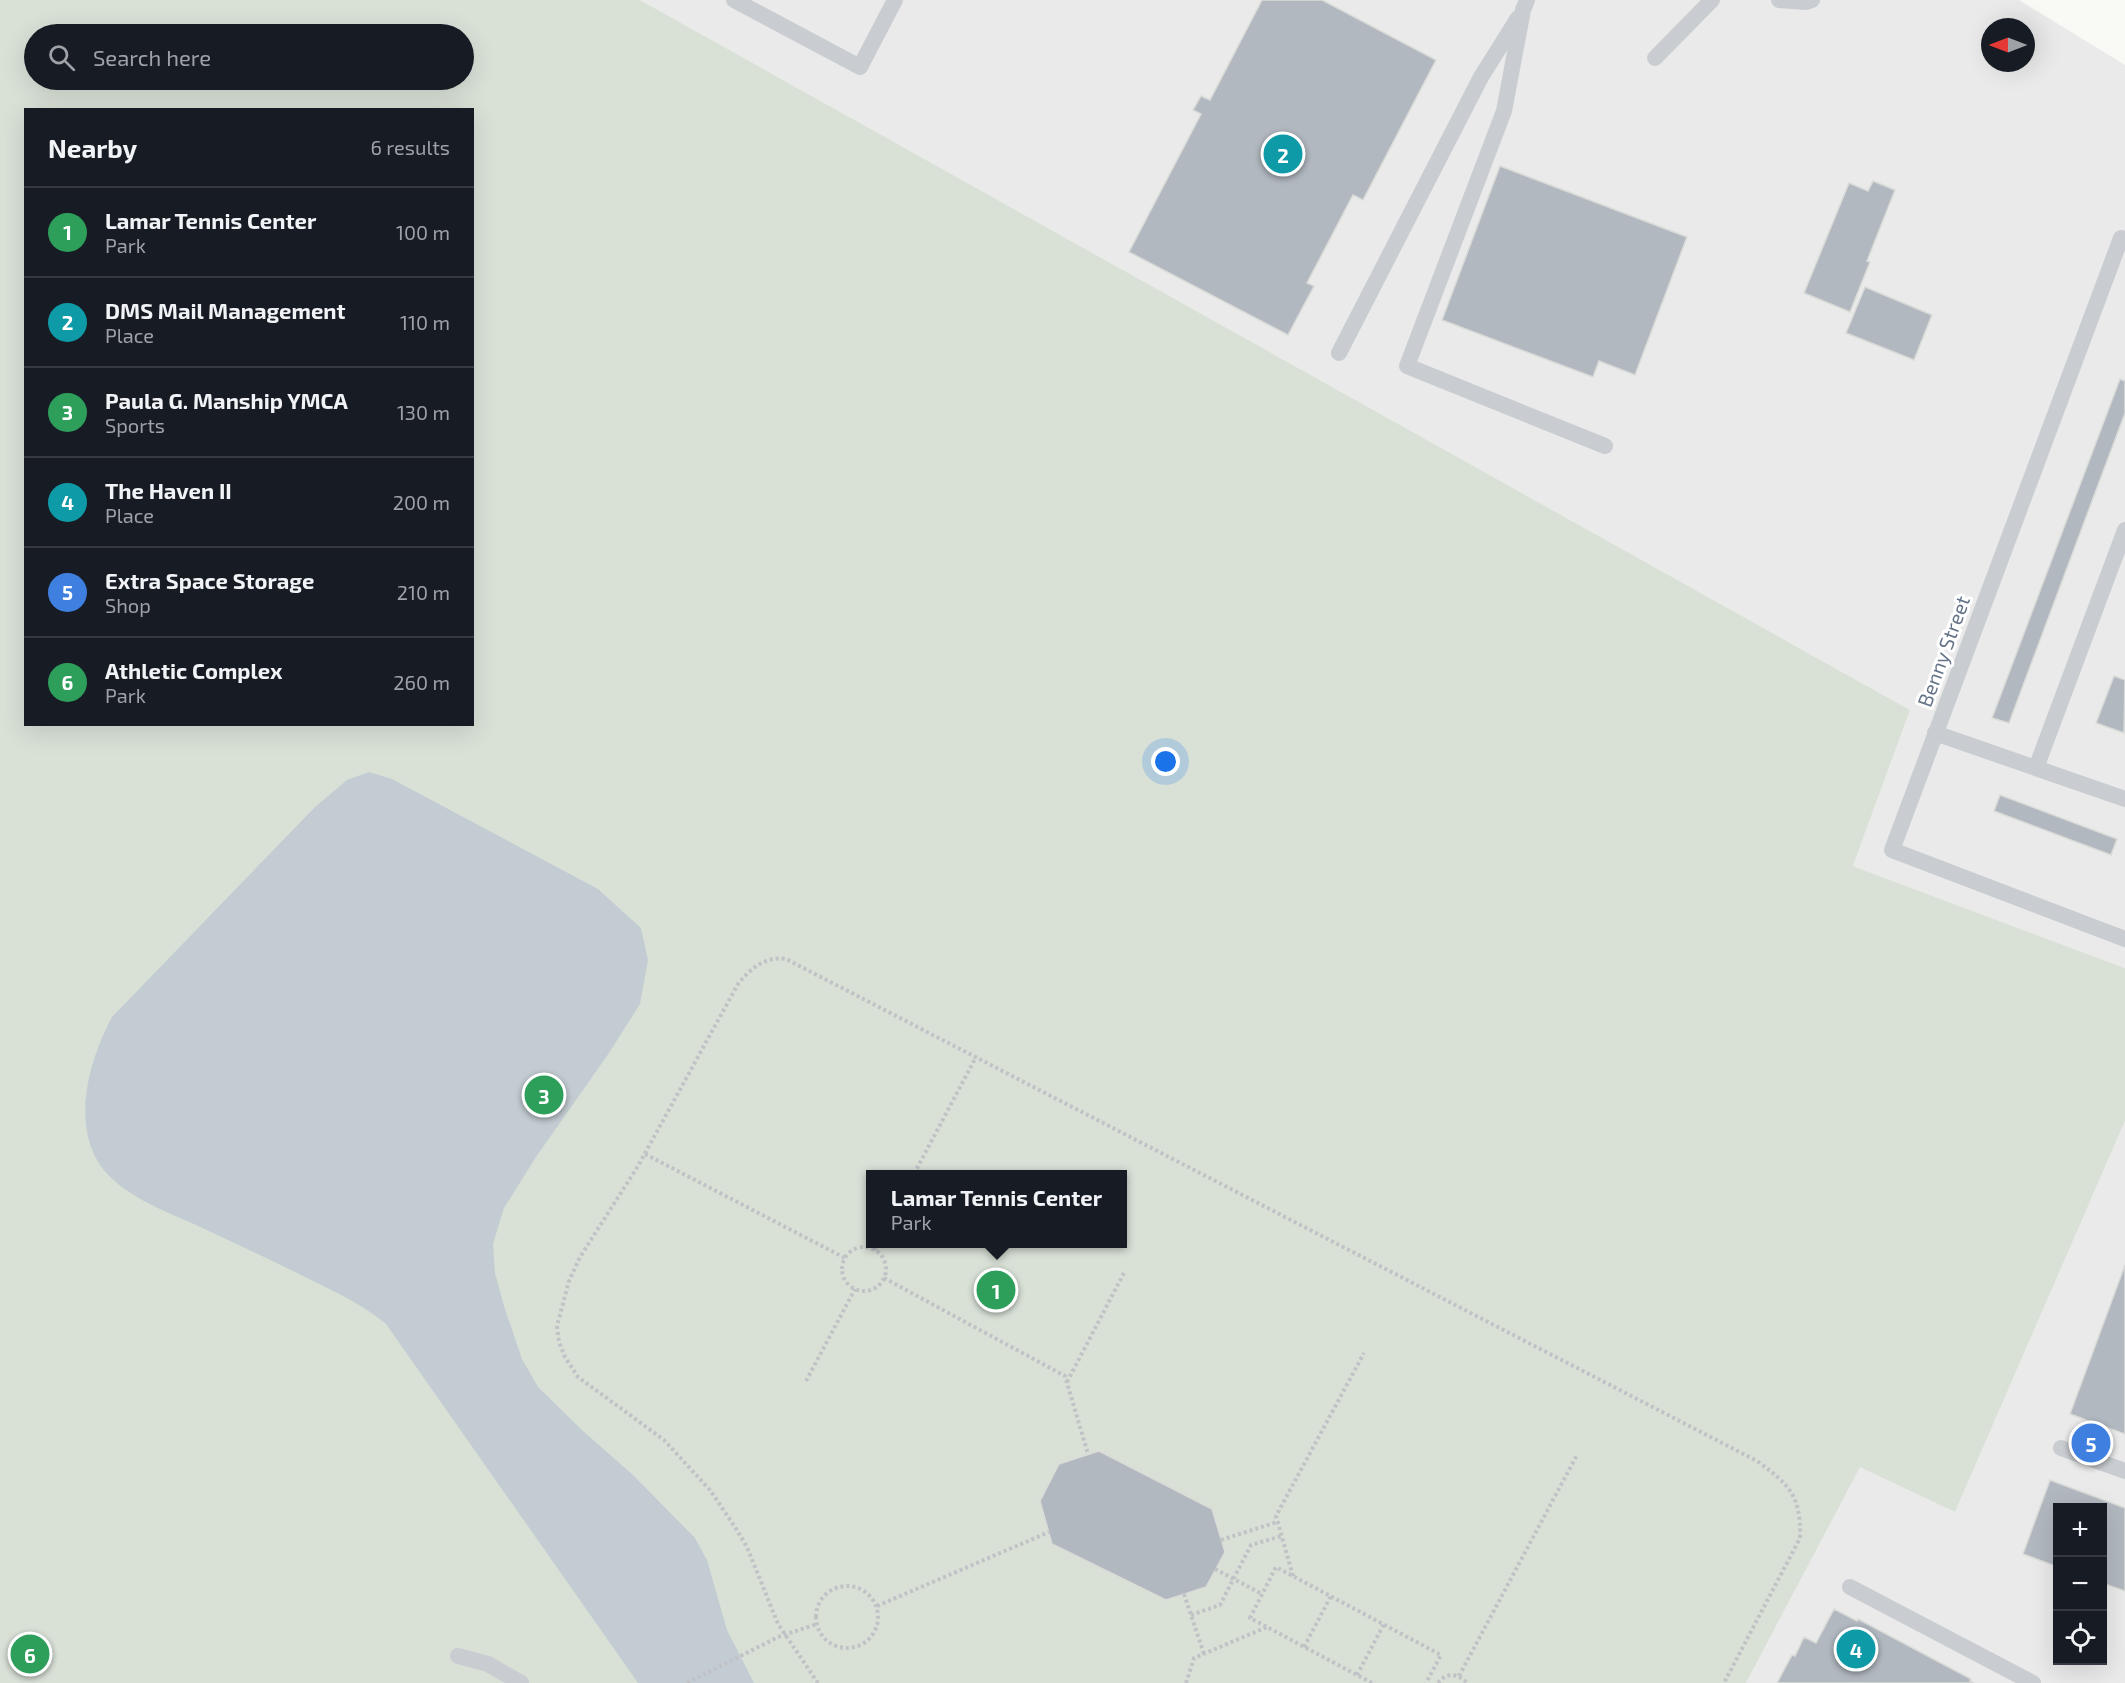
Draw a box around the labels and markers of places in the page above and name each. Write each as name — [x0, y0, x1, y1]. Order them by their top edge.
pin: 2 — [1264, 132, 1302, 176]
pin: 3 — [524, 1072, 564, 1118]
pin: 1 — [976, 1268, 1016, 1312]
pin: 5 — [2072, 1420, 2110, 1466]
pin: 4 — [1836, 1626, 1876, 1672]
pin: 6 — [10, 1632, 50, 1676]

